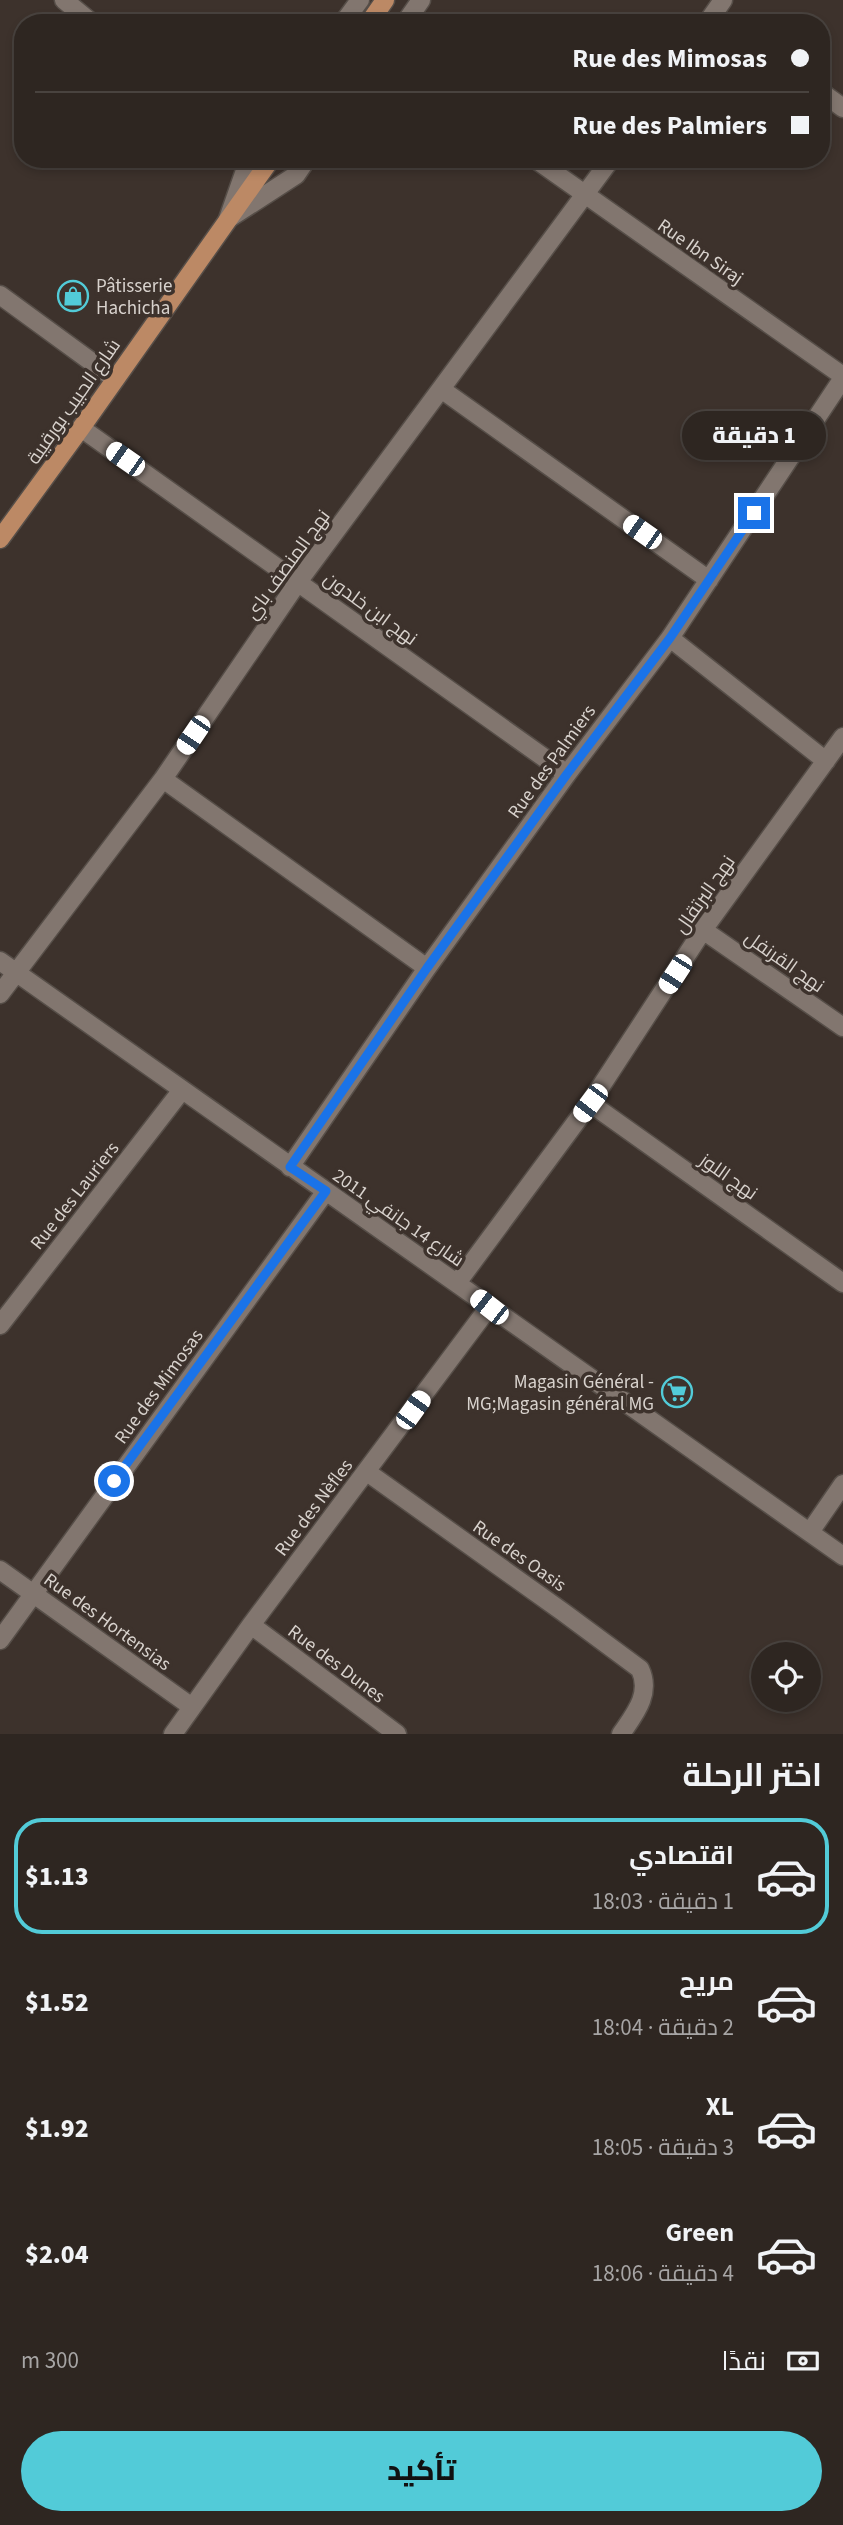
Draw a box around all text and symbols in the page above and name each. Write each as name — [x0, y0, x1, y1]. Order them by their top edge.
text: Rue des Mimosas — [572, 40, 767, 77]
text: Rue des Palmiers — [572, 107, 767, 144]
street label: Rue Ibn Siraj — [652, 213, 749, 292]
place label: Pâtisserie Hachicha — [96, 273, 172, 322]
shop icon: Pâtisserie Hachicha — [56, 279, 90, 313]
street label: شارع الحبيب بورقيبة — [21, 334, 128, 470]
callout: 1 دقيقة — [682, 412, 826, 461]
text: 1 دقيقة — [712, 419, 796, 452]
car — [102, 438, 149, 480]
route end — [738, 497, 770, 529]
street label: نهج المنصف باي — [239, 504, 337, 625]
car — [619, 511, 666, 553]
street label: نهج ابن خلدون — [318, 566, 423, 653]
street label: Rue des Palmiers — [502, 699, 603, 824]
car — [173, 712, 214, 758]
street label: نهج البرتقال — [668, 850, 742, 940]
street label: نهج القرنفل — [739, 925, 830, 1000]
car — [655, 951, 696, 997]
car — [569, 1080, 612, 1126]
street label: Rue des Lauriers — [24, 1136, 126, 1256]
street label: نهج اللوز — [693, 1147, 763, 1207]
street label: شارع 14 جانفي 2011 — [327, 1163, 469, 1274]
car — [466, 1286, 513, 1328]
street label: Rue des Mimosas — [108, 1324, 210, 1450]
place label: Magasin Général - MG;Magasin général MG — [466, 1369, 654, 1418]
supermarket icon: Magasin Général - MG;Magasin général MG — [660, 1375, 694, 1409]
car — [393, 1387, 434, 1433]
street label: Rue des Nèfles — [269, 1454, 360, 1562]
route start — [98, 1465, 130, 1497]
street label: Rue des Oasis — [467, 1514, 572, 1599]
street label: Rue des Hortensias — [38, 1567, 176, 1678]
street label: Rue des Dunes — [282, 1619, 391, 1710]
map controls — [751, 1642, 821, 1712]
button: locate — [751, 1642, 821, 1712]
text: اختر الرحلة — [683, 1753, 822, 1799]
text: اقتصادي — [629, 1837, 734, 1874]
icon: car — [755, 1845, 818, 1908]
text: $1.13 — [25, 1858, 89, 1895]
text: 1 دقيقة · 18:03 — [592, 1885, 734, 1918]
text: مريح — [679, 1963, 734, 2000]
icon: car — [755, 1971, 818, 2034]
text: $1.52 — [25, 1984, 89, 2021]
text: 2 دقيقة · 18:04 — [592, 2011, 734, 2044]
text: XL — [706, 2088, 734, 2125]
icon: car — [755, 2097, 818, 2160]
text: $1.92 — [25, 2110, 89, 2147]
text: 3 دقيقة · 18:05 — [592, 2131, 734, 2164]
text: Green — [666, 2214, 734, 2251]
icon: car — [755, 2223, 818, 2286]
text: $2.04 — [25, 2236, 89, 2273]
text: 4 دقيقة · 18:06 — [592, 2257, 734, 2290]
icon: cash — [784, 2342, 822, 2380]
text: نقدًا — [722, 2343, 766, 2380]
text: 300 m — [21, 2344, 79, 2377]
button: تأكيد — [21, 2431, 822, 2511]

